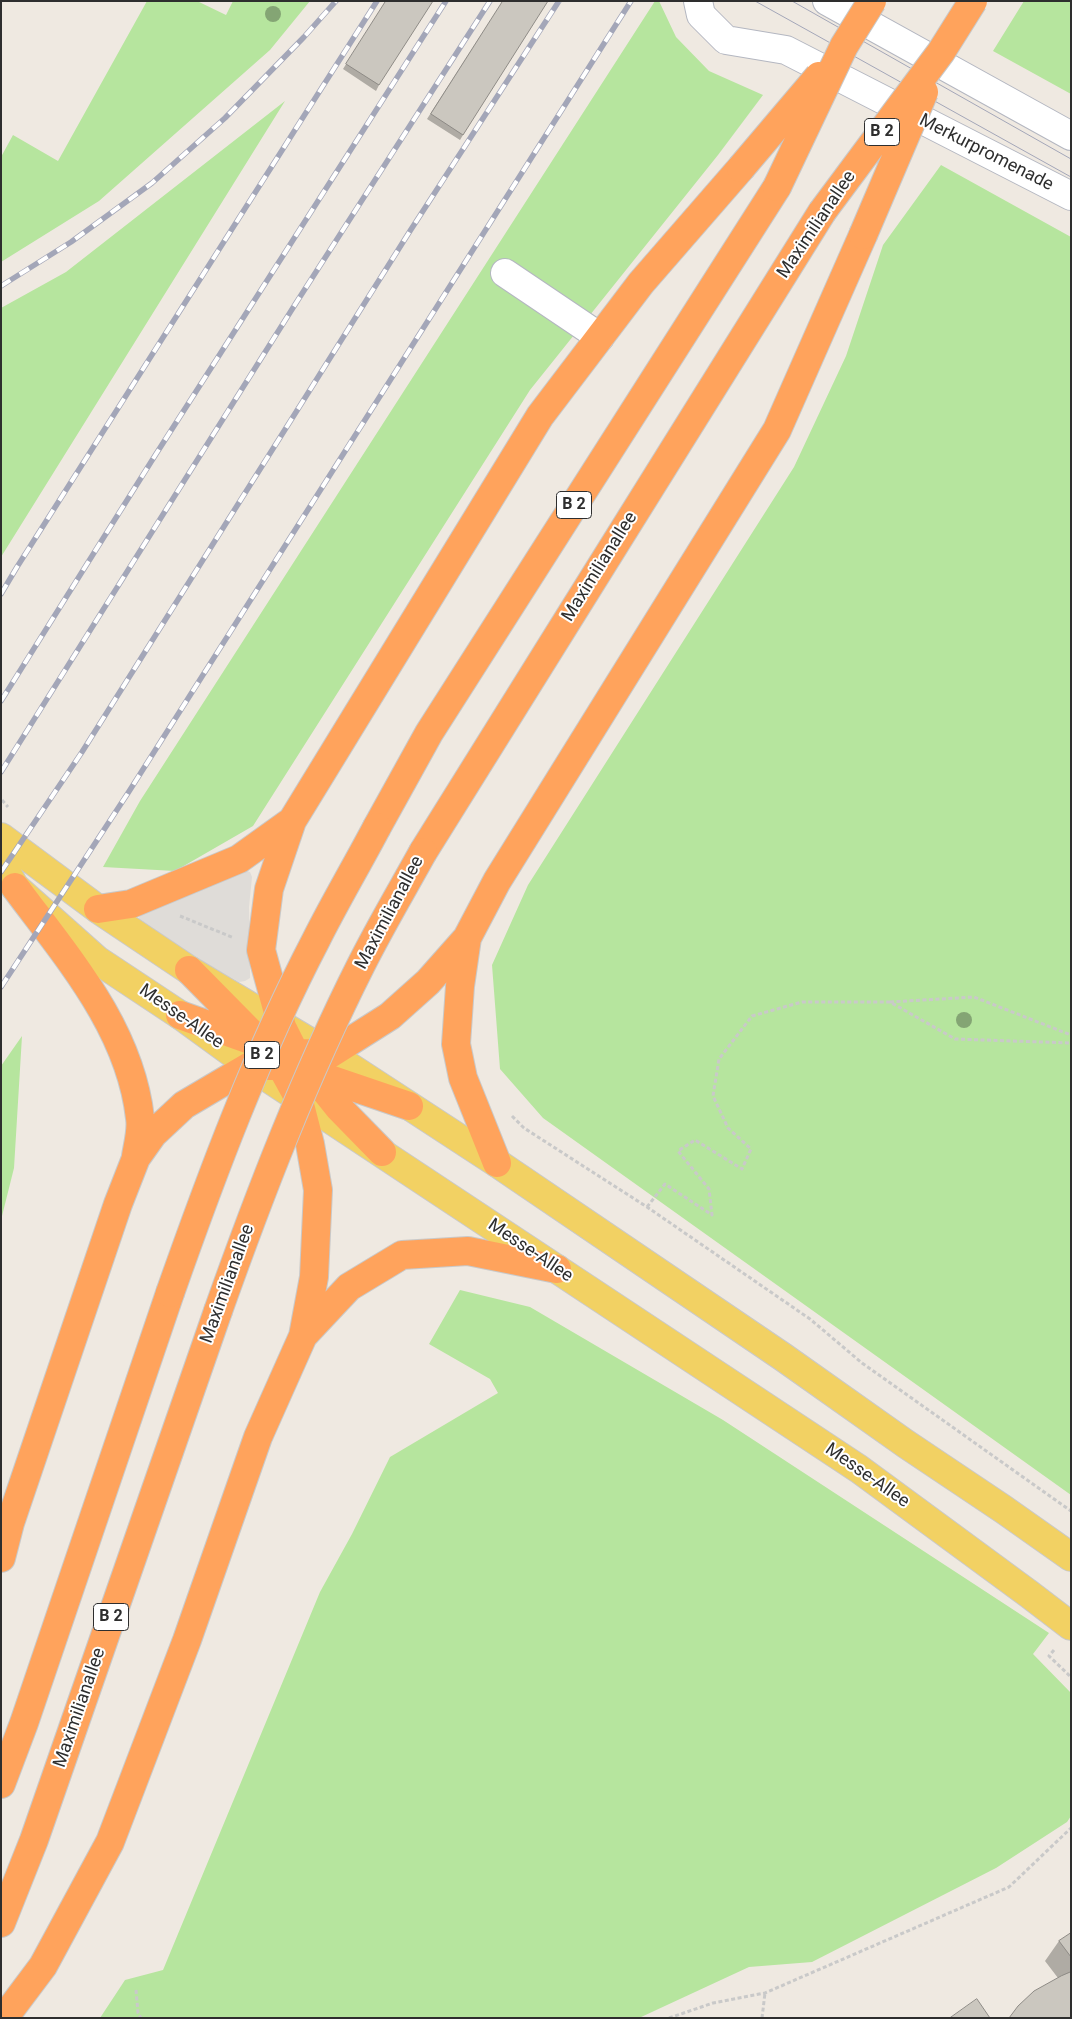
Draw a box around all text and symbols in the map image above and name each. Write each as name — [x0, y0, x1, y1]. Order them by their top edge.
street label: Merkurpromenade — [915, 110, 1057, 196]
road number: B 2 — [864, 118, 900, 146]
street label: Maximilianallee — [773, 167, 861, 283]
road number: B 2 — [556, 492, 592, 518]
street label: Maximilianallee — [558, 508, 642, 626]
street label: Maximilianallee — [351, 853, 429, 973]
street label: Messe-Allee — [135, 980, 227, 1054]
road number: B 2 — [244, 1042, 280, 1068]
street label: Messe-Allee — [483, 1215, 577, 1287]
street label: Maximilianallee — [196, 1222, 260, 1346]
street label: Messe-Allee — [821, 1439, 913, 1513]
road number: B 2 — [94, 1604, 128, 1630]
street label: Maximilianallee — [49, 1645, 111, 1771]

